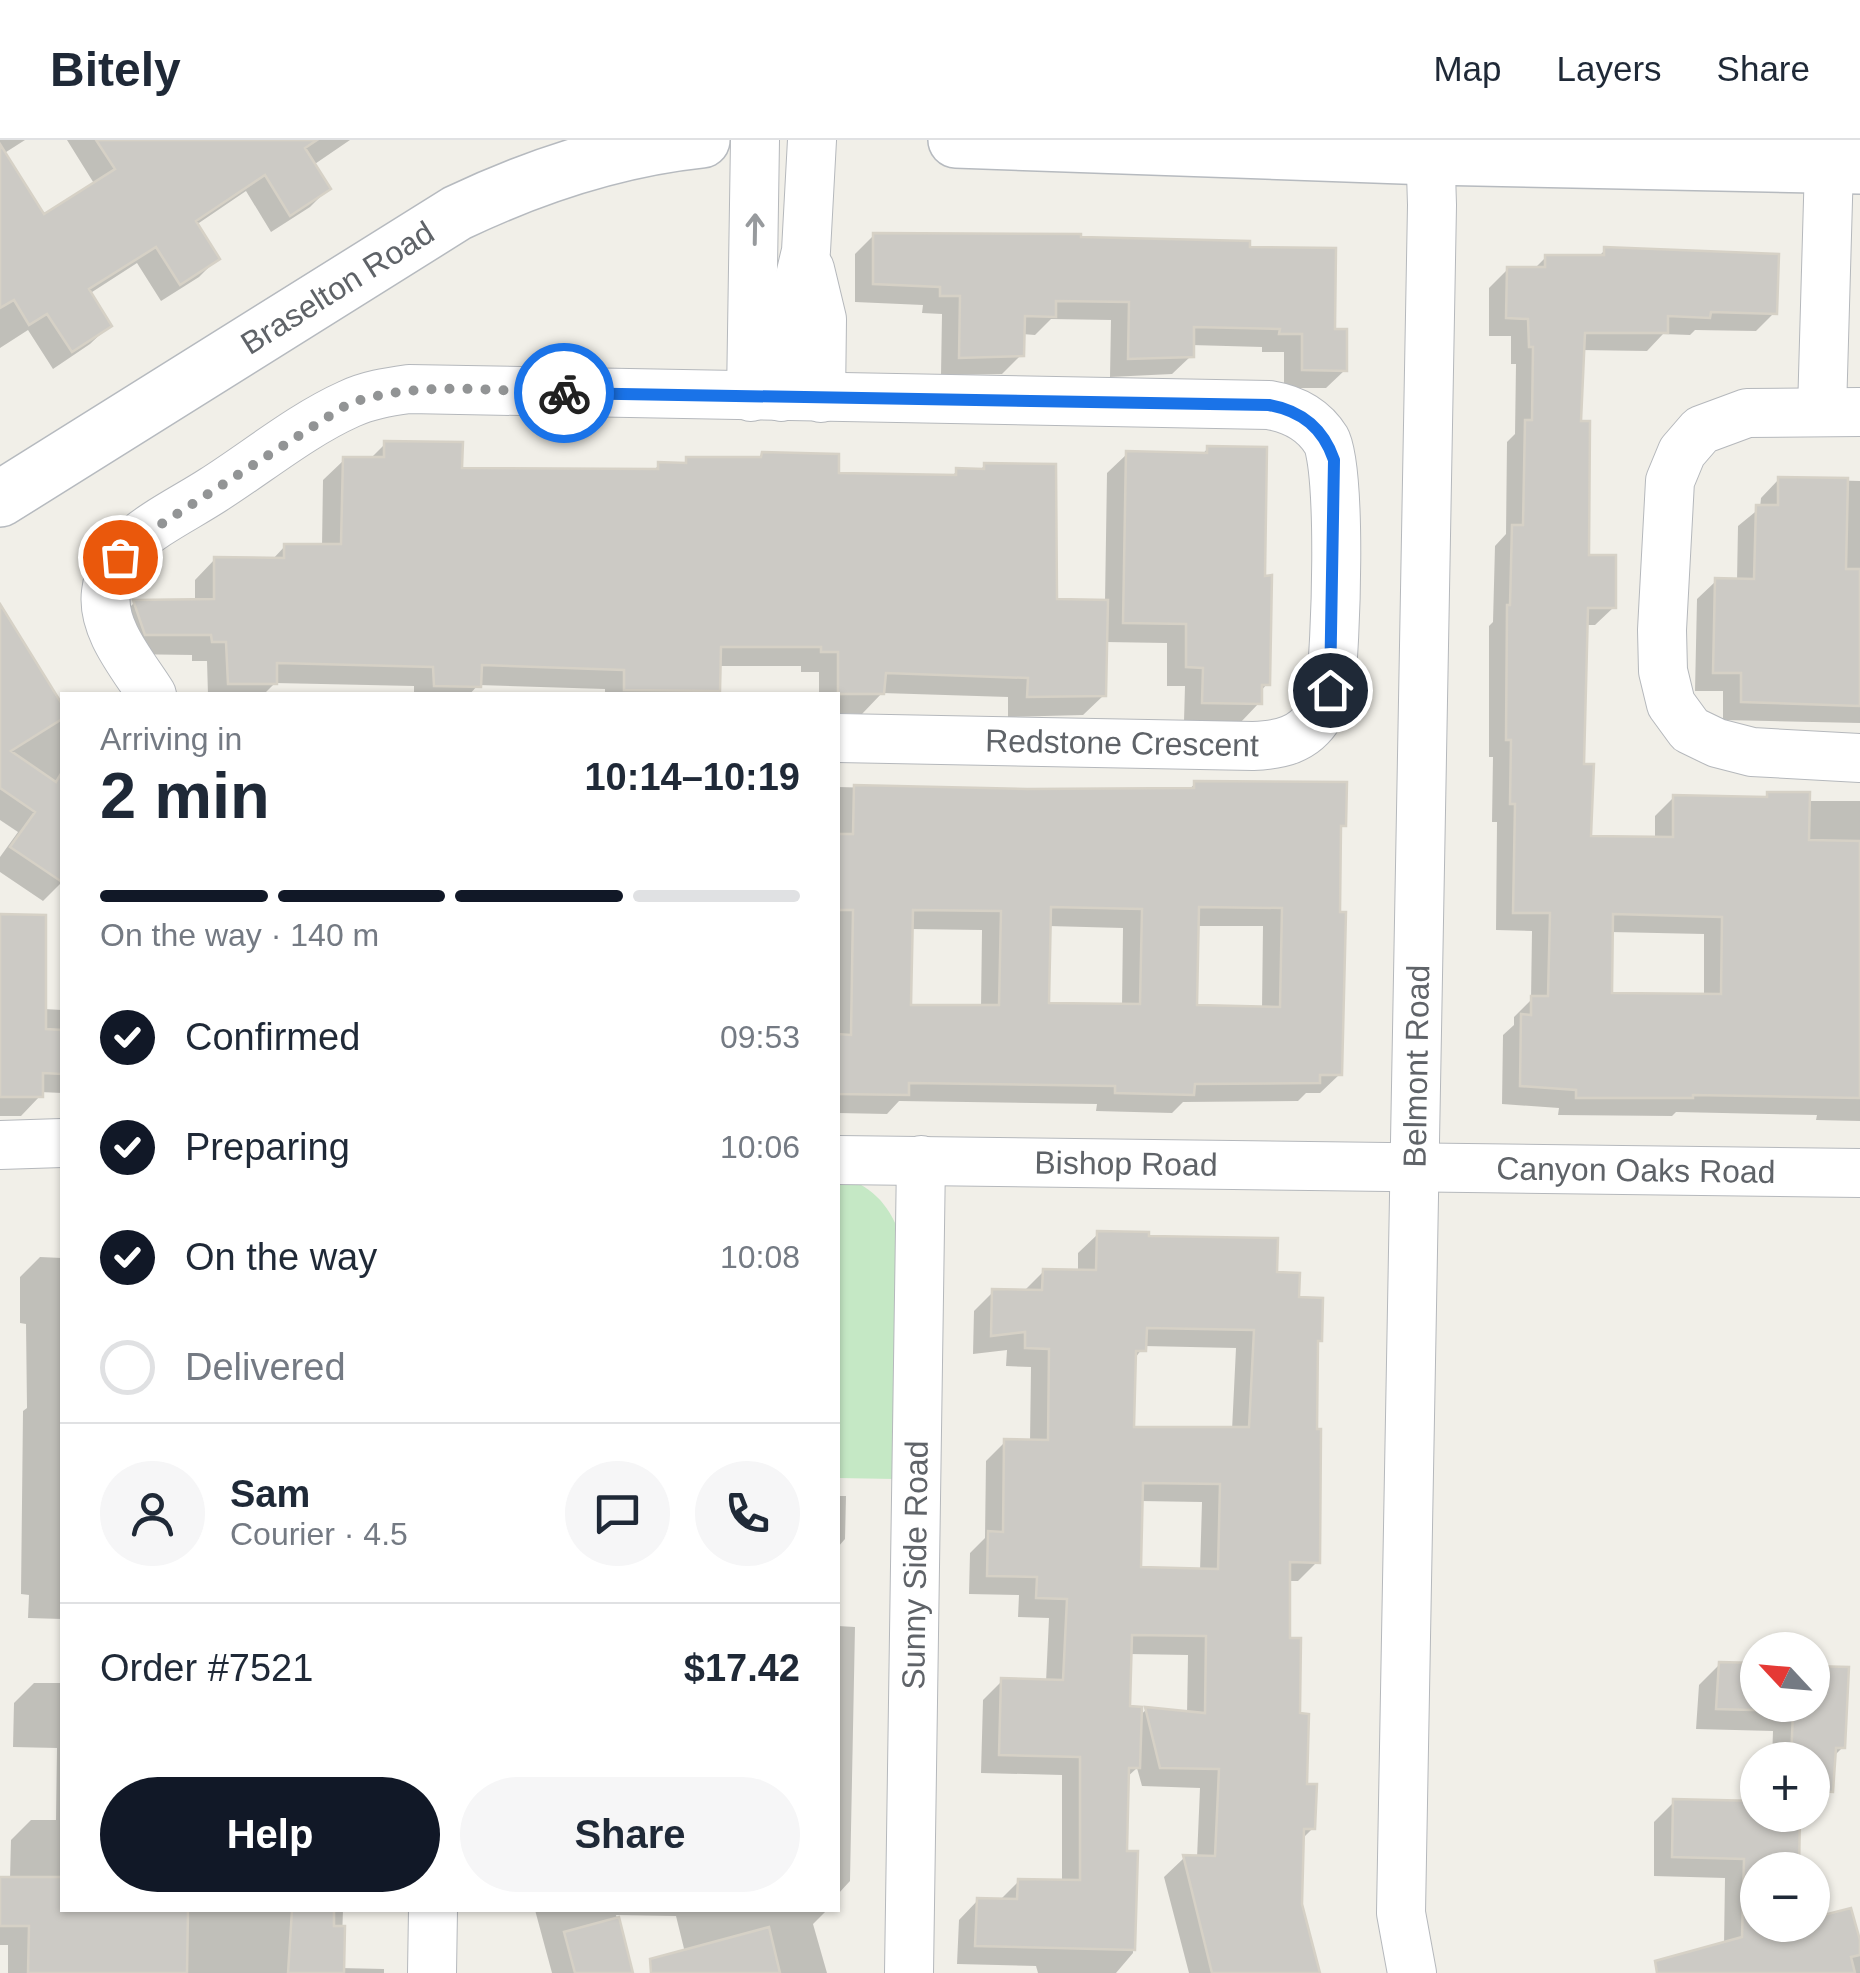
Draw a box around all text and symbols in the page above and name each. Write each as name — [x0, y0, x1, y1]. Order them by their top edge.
text: Bitely — [50, 43, 181, 96]
text: Map — [1433, 49, 1502, 88]
text: Layers — [1557, 49, 1662, 88]
text: Share — [1717, 49, 1810, 88]
one-way arrow — [745, 213, 764, 245]
street label: Braselton Road — [234, 214, 440, 362]
courier — [514, 343, 614, 443]
icon: bike — [537, 366, 592, 421]
pin — [78, 515, 163, 600]
icon: bag — [93, 530, 148, 585]
pin — [1288, 648, 1373, 733]
icon: home — [1303, 663, 1358, 718]
text: Arriving in — [100, 721, 242, 757]
street label: Redstone Crescent — [985, 723, 1259, 763]
text: 10:14–10:19 — [584, 756, 800, 798]
text: 2 min — [100, 759, 270, 832]
text: On the way · 140 m — [100, 917, 379, 953]
street label: Belmont Road — [1397, 964, 1436, 1168]
icon: check — [100, 1010, 155, 1065]
text: Confirmed — [185, 1016, 360, 1058]
text: 09:53 — [720, 1019, 800, 1055]
icon: check — [100, 1120, 155, 1175]
text: Preparing — [185, 1126, 350, 1168]
text: 10:06 — [720, 1129, 800, 1165]
street label: Bishop Road — [1034, 1144, 1218, 1183]
street label: Canyon Oaks Road — [1496, 1150, 1776, 1190]
icon: check — [100, 1230, 155, 1285]
text: On the way — [185, 1236, 377, 1278]
text: 10:08 — [720, 1239, 800, 1275]
text: Delivered — [185, 1346, 346, 1388]
street label: Sunny Side Road — [895, 1440, 935, 1690]
button: person — [100, 1461, 205, 1566]
button: chat — [565, 1461, 670, 1566]
button: phone — [695, 1461, 800, 1566]
text: Sam — [230, 1473, 310, 1515]
text: Courier · 4.5 — [230, 1516, 408, 1552]
north arrow — [1740, 1632, 1830, 1722]
map controls — [1740, 1632, 1830, 1942]
text: Order #7521 — [100, 1647, 313, 1689]
text: $17.42 — [684, 1647, 800, 1689]
button: + — [1740, 1742, 1830, 1832]
button: Help — [100, 1777, 440, 1892]
button: Share — [460, 1777, 800, 1892]
button: − — [1740, 1852, 1830, 1942]

